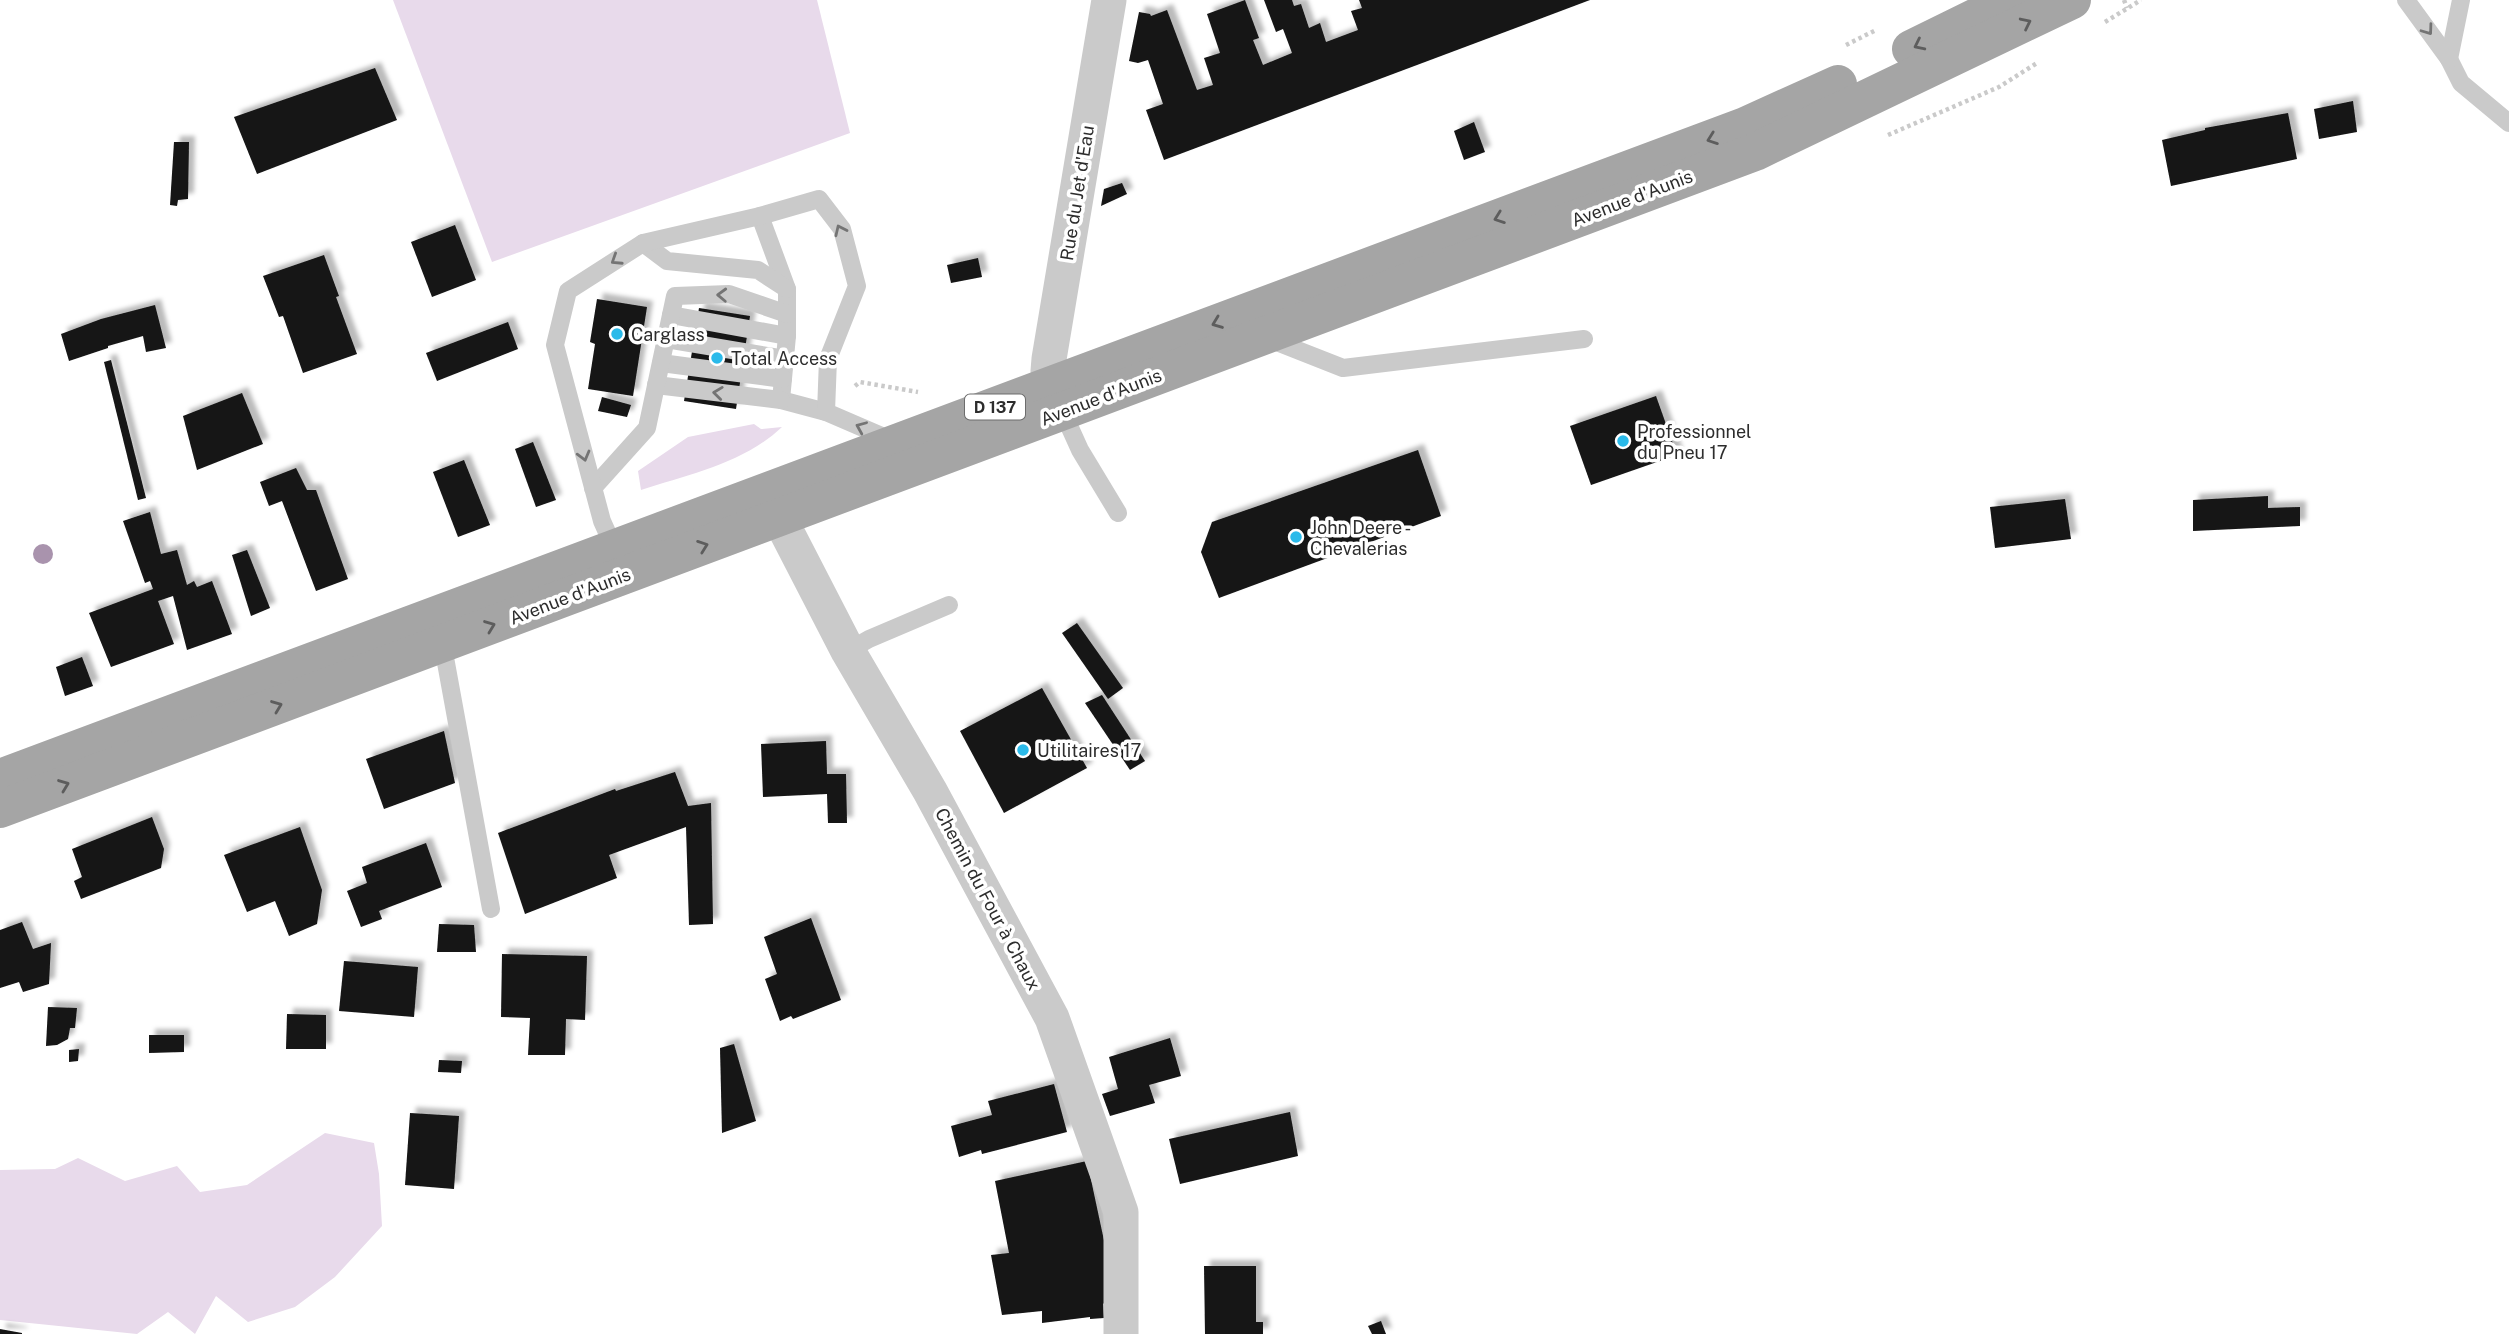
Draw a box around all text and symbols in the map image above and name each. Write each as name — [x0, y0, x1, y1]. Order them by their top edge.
one-way arrow — [2019, 17, 2031, 31]
one-way arrow — [2419, 22, 2432, 34]
one-way arrow — [1914, 37, 1926, 51]
street label: Rue du Jet d'Eau — [1056, 124, 1098, 262]
one-way arrow — [1706, 130, 1718, 144]
street label: Avenue d'Aunis — [1568, 165, 1696, 231]
one-way arrow — [1493, 210, 1505, 224]
one-way arrow — [835, 225, 848, 238]
one-way arrow — [611, 252, 624, 265]
one-way arrow — [716, 288, 727, 303]
one-way arrow — [1211, 315, 1223, 329]
place label: Carglass — [631, 324, 705, 345]
marker: Carglass — [609, 326, 625, 342]
place label: Total Access — [731, 348, 837, 369]
marker: Total Access — [709, 350, 725, 366]
street label: Avenue d'Aunis — [1037, 364, 1165, 430]
one-way arrow — [713, 385, 724, 400]
road number: D 137 — [965, 394, 1025, 420]
one-way arrow — [856, 421, 868, 435]
place label: Professionnel du Pneu 17 — [1637, 421, 1752, 463]
marker: Professionnel du Pneu 17 — [1615, 433, 1631, 449]
one-way arrow — [576, 450, 591, 462]
place label: John Deere - Chevalerias — [1310, 517, 1411, 559]
marker: John Deere - Chevalerias — [1288, 529, 1304, 545]
one-way arrow — [697, 540, 709, 554]
street label: Avenue d'Aunis — [506, 563, 634, 629]
one-way arrow — [484, 620, 496, 634]
one-way arrow — [270, 700, 282, 714]
place label: Utilitaires 17 — [1037, 740, 1141, 761]
marker: Utilitaires 17 — [1015, 742, 1031, 758]
one-way arrow — [57, 780, 69, 794]
street label: Chemin du Four à Chaux — [931, 804, 1045, 994]

